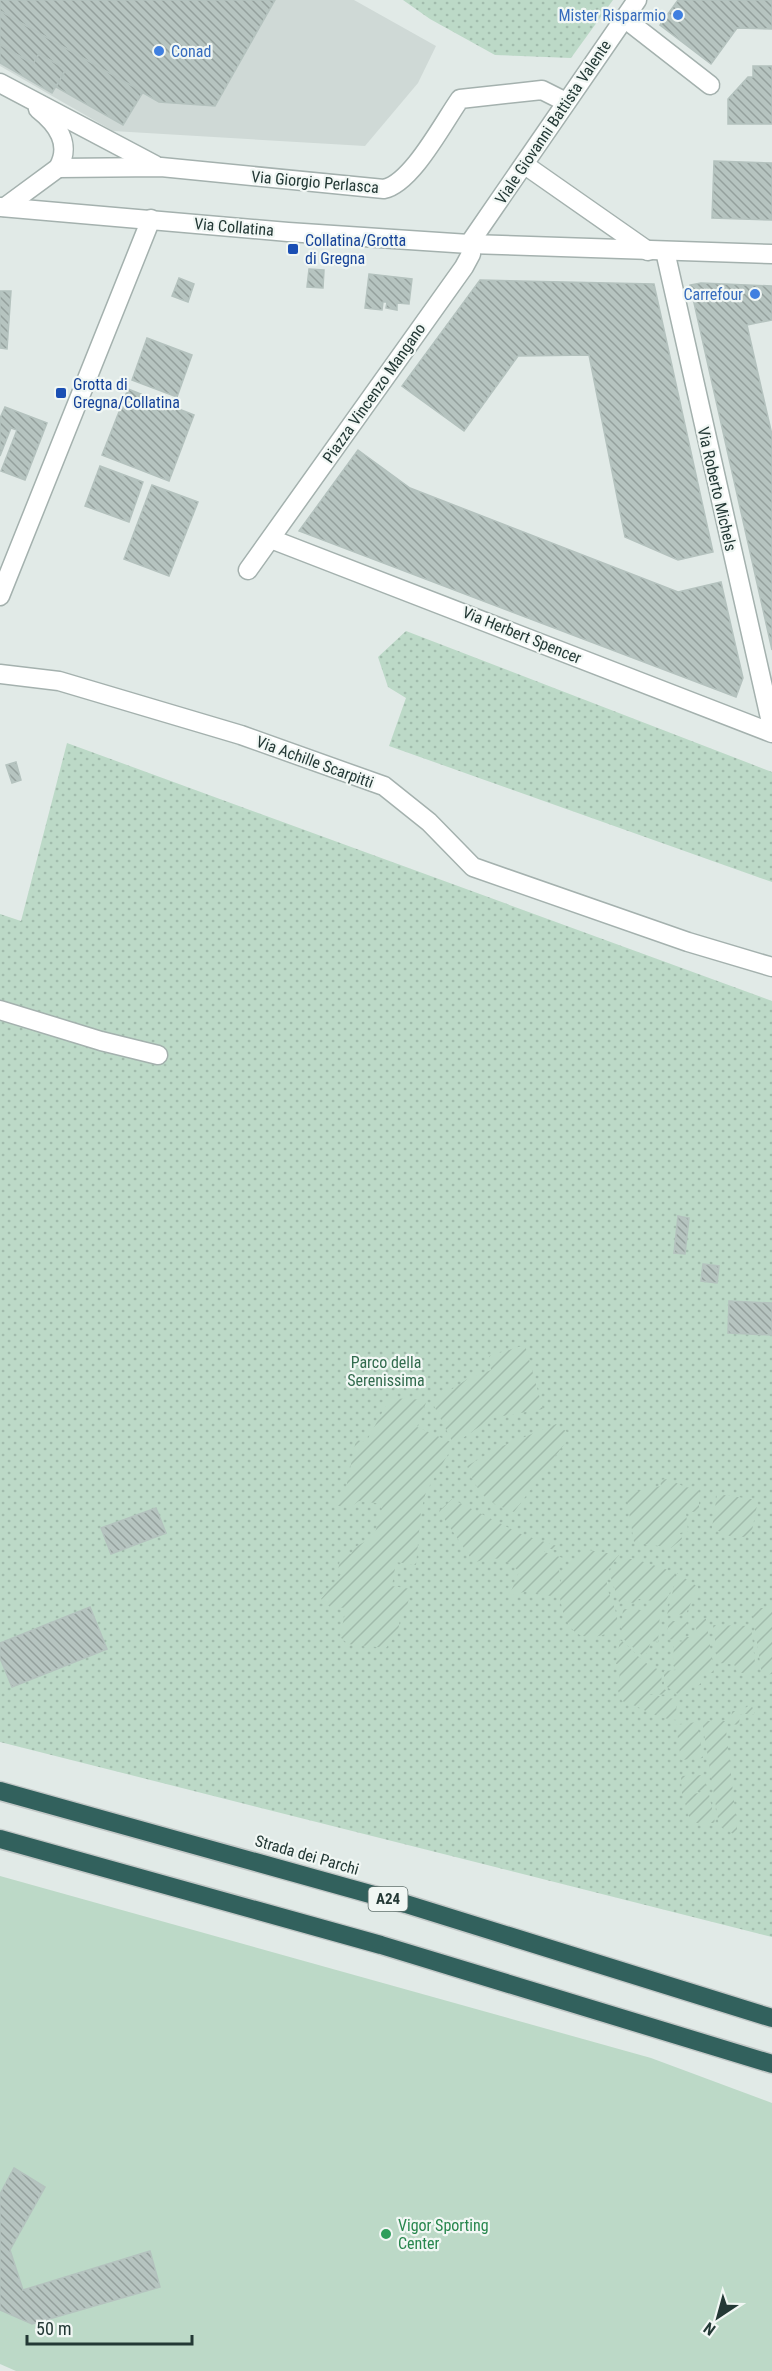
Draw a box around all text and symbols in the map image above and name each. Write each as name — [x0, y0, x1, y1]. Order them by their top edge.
place label: Mister Risparmio — [559, 6, 666, 25]
marker: Mister Risparmio — [671, 8, 685, 22]
street label: Viale Giovanni Battista Valente — [491, 36, 615, 208]
place label: Conad — [171, 42, 211, 61]
marker: Conad — [152, 44, 166, 58]
street label: Via Giorgio Perlasca — [250, 167, 380, 197]
street label: Via Collatina — [193, 214, 275, 240]
place label: Collatina/Grotta di Gregna — [305, 231, 406, 268]
marker: Collatina/Grotta di Gregna — [286, 242, 300, 256]
place label: Carrefour — [683, 285, 743, 304]
marker: Carrefour — [748, 287, 762, 301]
street label: Piazza Vincenzo Mangano — [319, 320, 429, 466]
place label: Grotta di Gregna/Collatina — [73, 375, 180, 412]
marker: Grotta di Gregna/Collatina — [54, 386, 68, 400]
street label: Via Roberto Michels — [693, 425, 741, 553]
street label: Via Herbert Spencer — [460, 602, 584, 668]
street label: Via Achille Scarpitti — [254, 732, 376, 792]
park label: Parco della Serenissima — [347, 1353, 425, 1390]
street label: Strada dei Parchi — [253, 1831, 361, 1879]
road number: A24 — [368, 1887, 408, 1911]
place label: Vigor Sporting Center — [398, 2216, 489, 2253]
marker: Vigor Sporting Center — [379, 2227, 393, 2241]
north arrow — [688, 2287, 748, 2347]
scale bar — [27, 2308, 192, 2346]
text: 50 m — [36, 2318, 71, 2339]
text: N — [700, 2318, 719, 2339]

